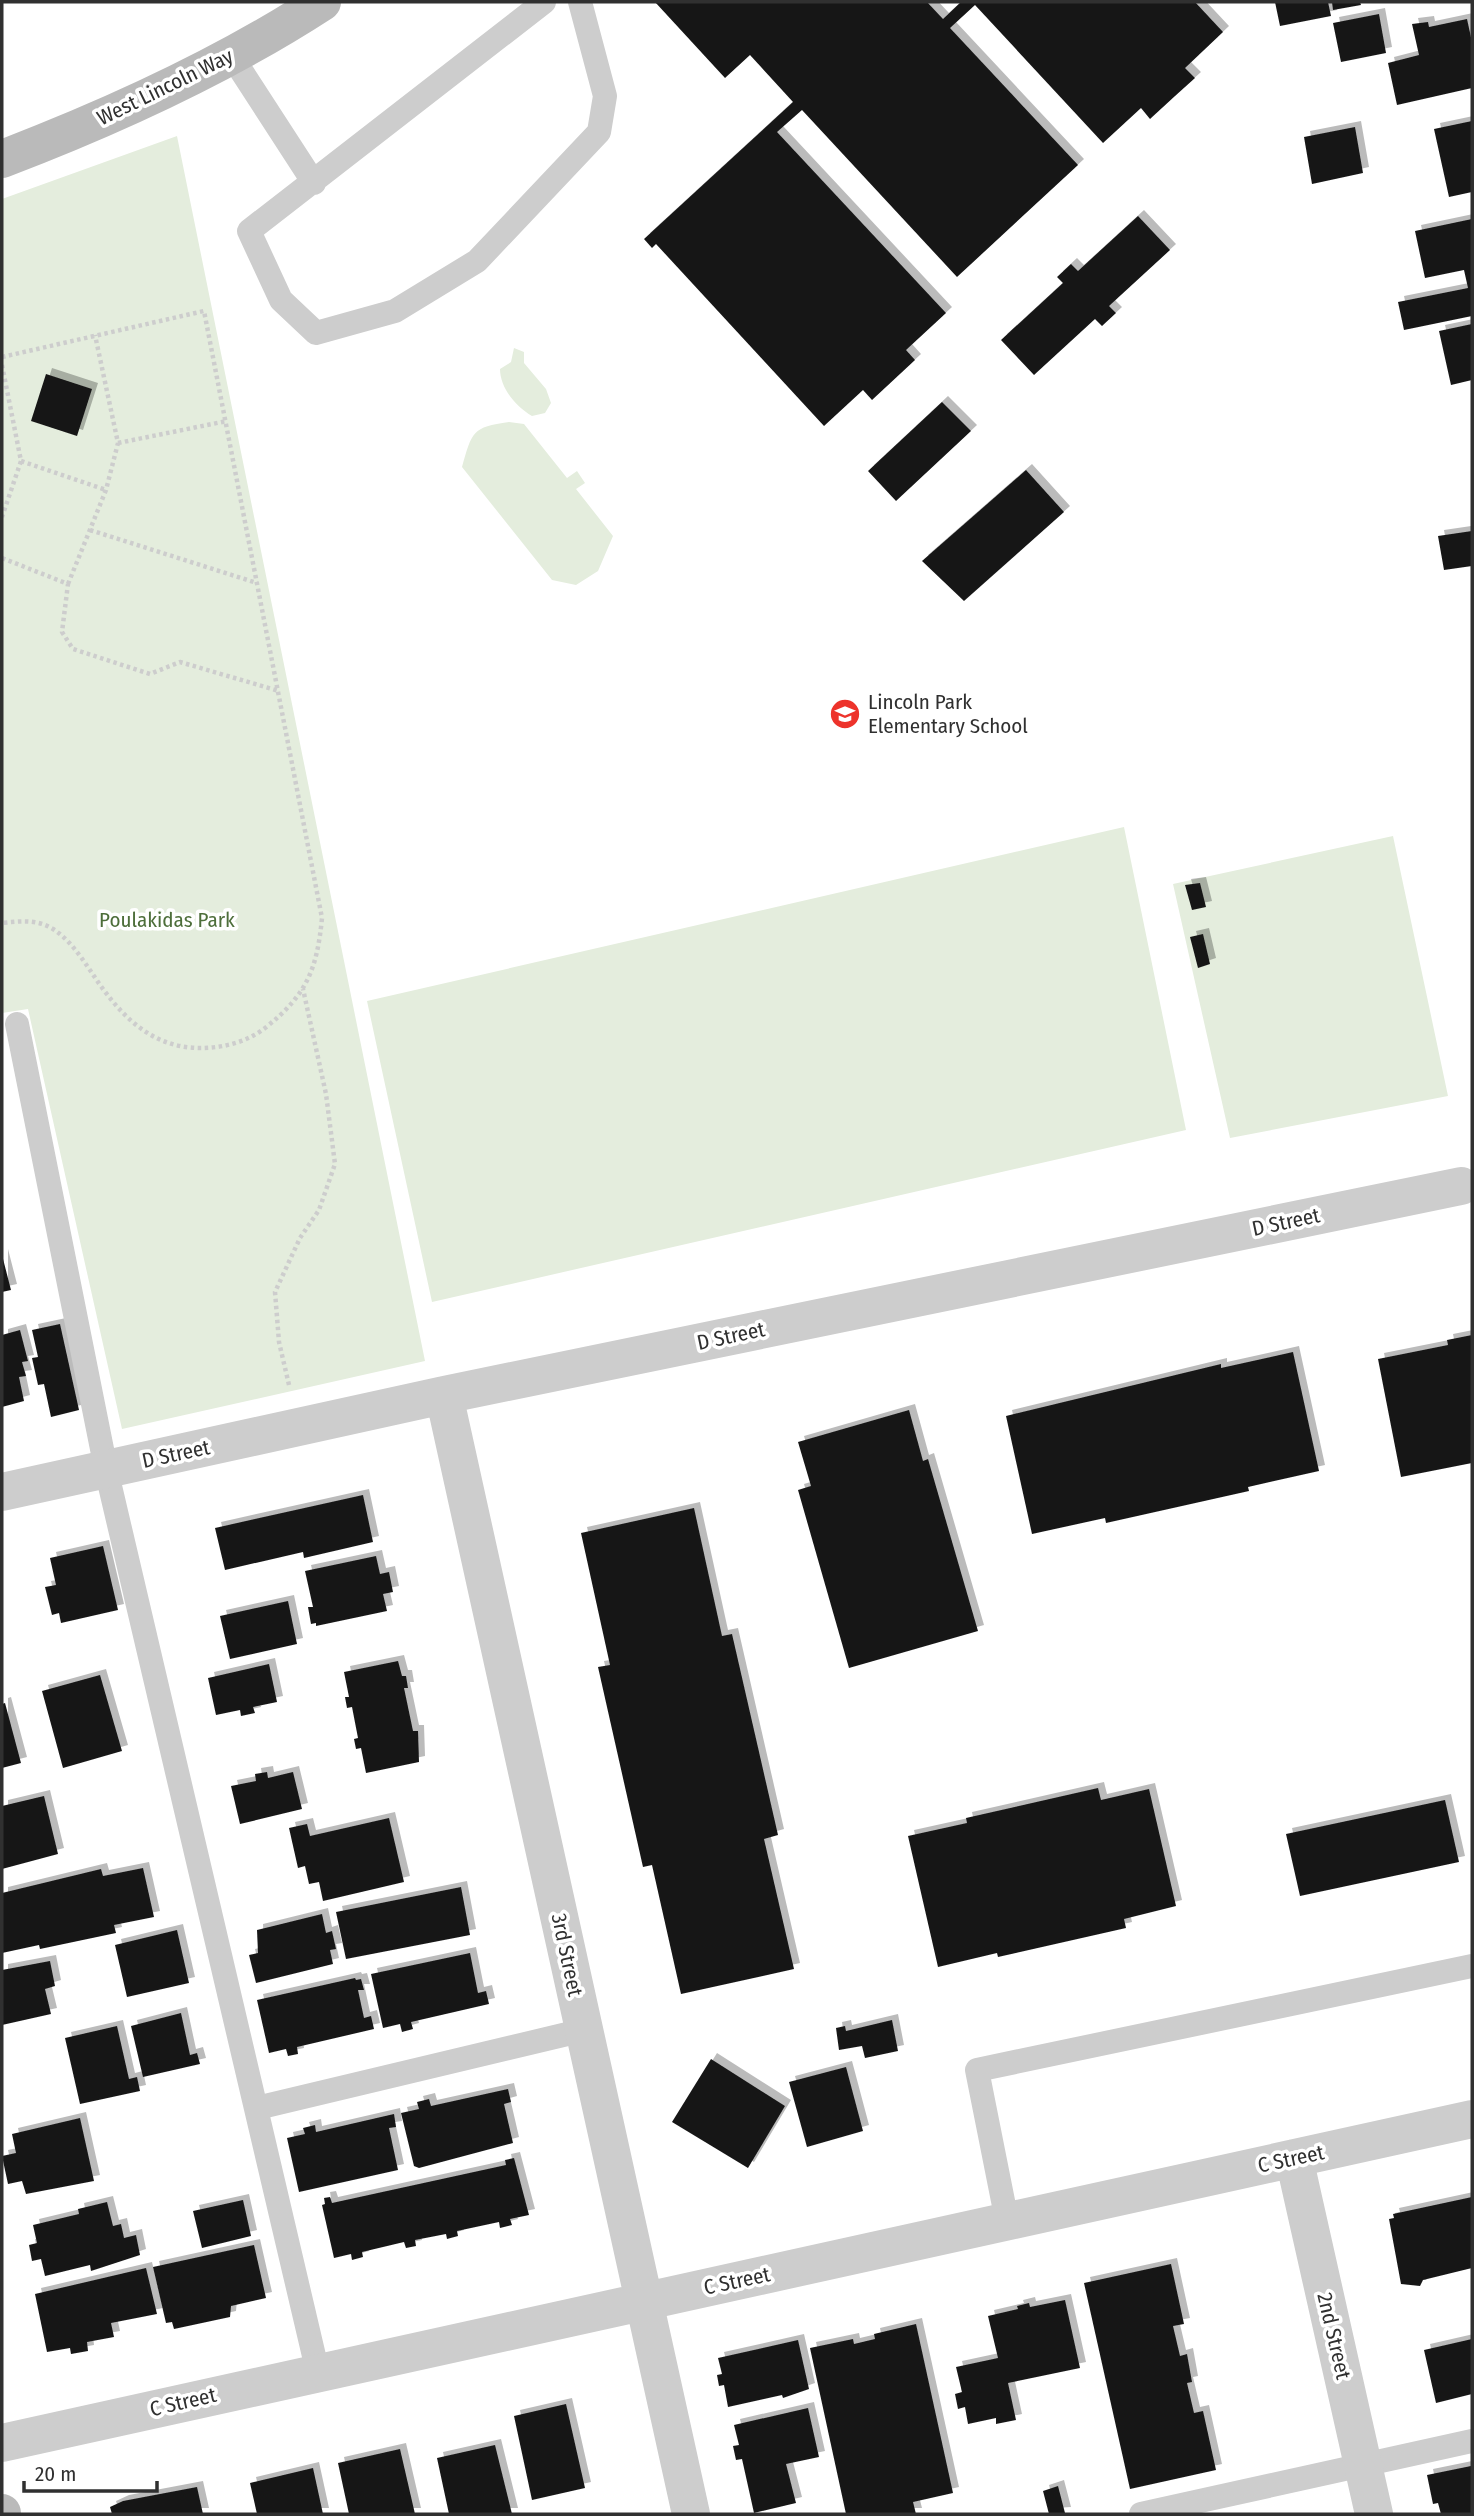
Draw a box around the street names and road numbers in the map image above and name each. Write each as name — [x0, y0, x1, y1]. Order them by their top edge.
street label: West Lincoln Way — [93, 43, 238, 131]
street label: D Street — [1250, 1202, 1322, 1242]
street label: D Street — [695, 1316, 767, 1356]
street label: D Street — [140, 1434, 212, 1474]
street label: 3rd Street — [546, 1911, 588, 1999]
street label: C Street — [1255, 2139, 1327, 2179]
street label: C Street — [701, 2261, 773, 2301]
street label: 2nd Street — [1311, 2290, 1357, 2382]
street label: C Street — [147, 2382, 219, 2422]

